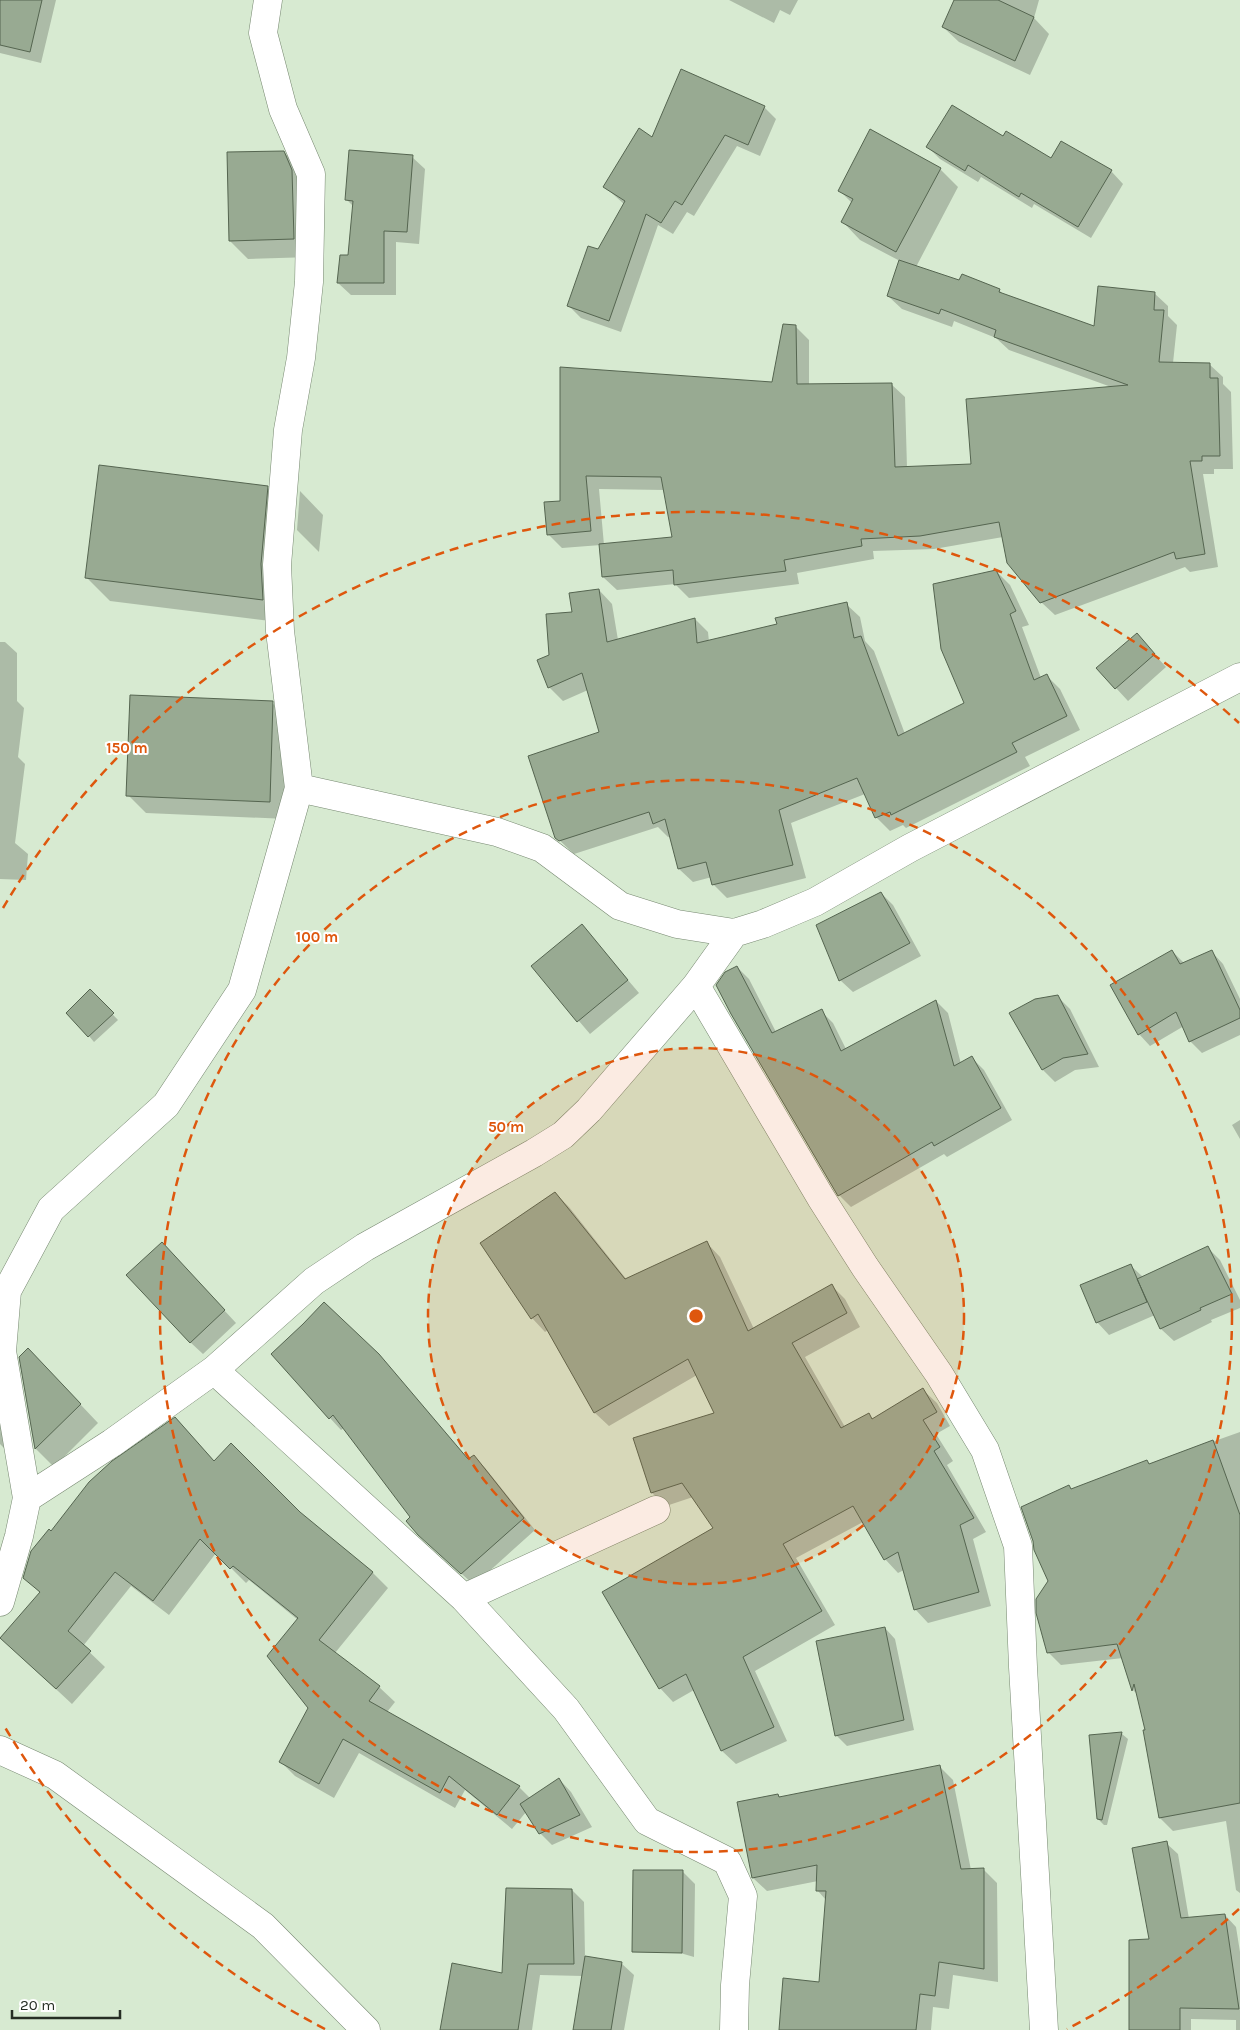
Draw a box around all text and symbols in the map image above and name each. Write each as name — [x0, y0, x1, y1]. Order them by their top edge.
text: 150 m — [106, 739, 148, 757]
text: 100 m — [296, 928, 338, 946]
text: 50 m — [488, 1118, 524, 1136]
centre of rings — [687, 1307, 705, 1325]
scale bar — [12, 1988, 120, 2020]
text: 20 m — [20, 1996, 55, 2014]

